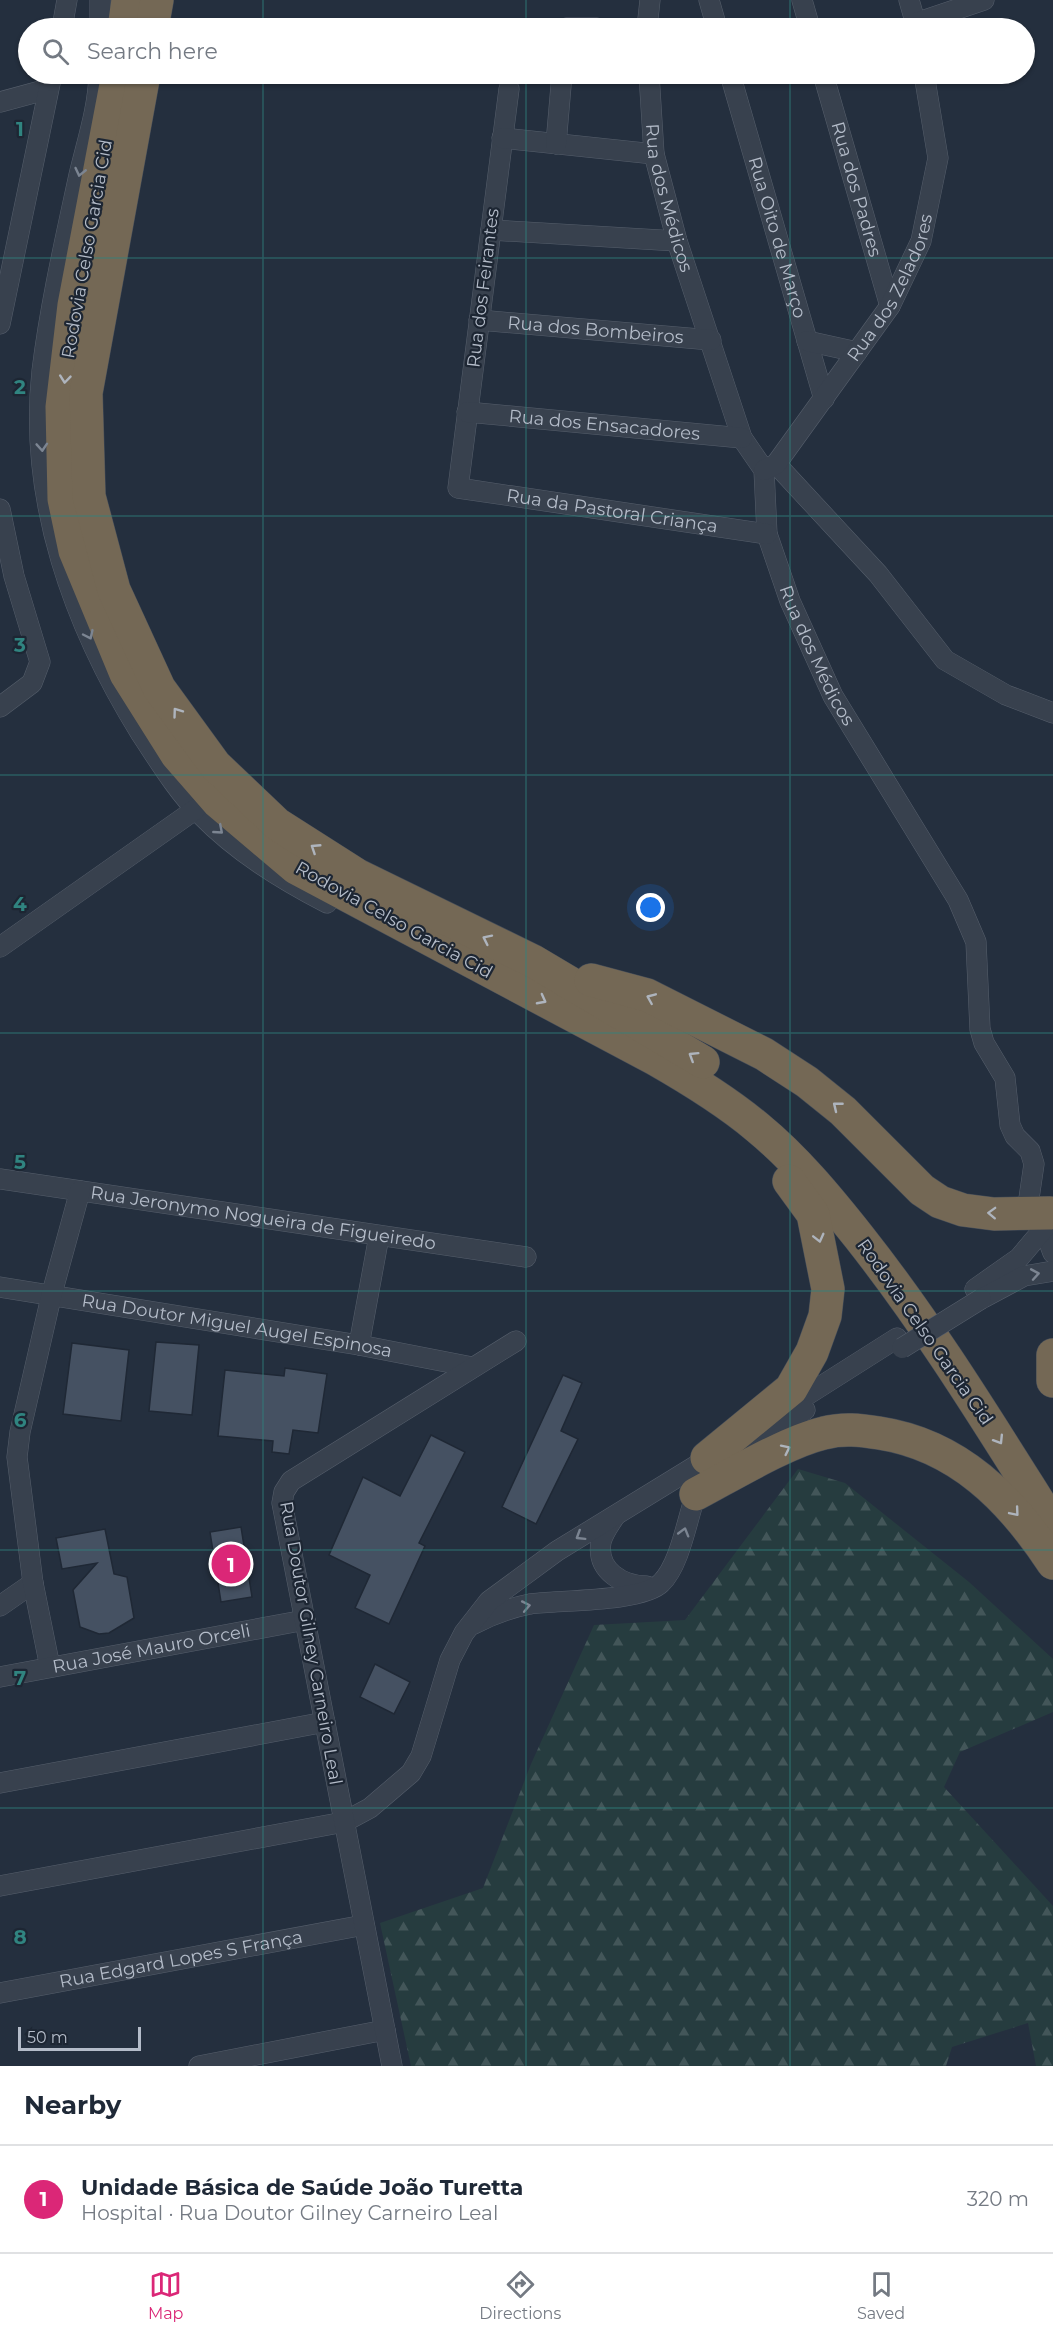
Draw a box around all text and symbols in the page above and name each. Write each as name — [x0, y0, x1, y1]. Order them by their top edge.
search box — [18, 18, 1035, 84]
icon: search — [39, 35, 72, 68]
text: Search here — [87, 38, 218, 65]
text: 1 — [16, 117, 24, 141]
street label: Rua dos Padres — [826, 119, 886, 260]
street label: Rua dos Médicos — [641, 123, 698, 275]
street label: Rodovia Celso Garcia Cid — [57, 138, 117, 360]
street label: Rua Oito de Março — [743, 154, 811, 321]
one-way arrow — [75, 167, 88, 177]
street label: Rua dos Feirantes — [462, 207, 504, 369]
street label: Rua dos Zeladores — [842, 212, 937, 366]
street label: Rua dos Bombeiros — [507, 312, 685, 349]
text: 2 — [14, 375, 26, 399]
one-way arrow — [59, 375, 72, 384]
street label: Rua dos Ensacadores — [508, 405, 701, 445]
one-way arrow — [35, 443, 48, 452]
street label: Rua da Pastoral Criança — [505, 484, 719, 538]
street label: Rua dos Médicos — [775, 583, 860, 730]
one-way arrow — [81, 629, 93, 640]
text: 3 — [13, 633, 26, 657]
one-way arrow — [173, 708, 184, 719]
one-way arrow — [213, 823, 223, 834]
one-way arrow — [310, 845, 321, 856]
street label: Rodovia Celso Garcia Cid — [292, 857, 496, 983]
text: 4 — [13, 892, 27, 916]
your location — [636, 893, 665, 922]
one-way arrow — [483, 935, 493, 946]
one-way arrow — [536, 993, 547, 1004]
one-way arrow — [646, 993, 657, 1005]
one-way arrow — [689, 1051, 699, 1063]
one-way arrow — [833, 1103, 844, 1114]
text: 5 — [14, 1150, 26, 1174]
street label: Rua Jeronymo Nogueira de Figueiredo — [89, 1182, 437, 1254]
one-way arrow — [988, 1207, 997, 1219]
one-way arrow — [812, 1232, 824, 1243]
street label: Rodovia Celso Garcia Cid — [852, 1235, 998, 1429]
one-way arrow — [1030, 1268, 1040, 1280]
street label: Rua Doutor Miguel Augel Espinosa — [80, 1289, 394, 1362]
text: 6 — [14, 1408, 27, 1432]
one-way arrow — [992, 1434, 1004, 1444]
one-way arrow — [780, 1444, 791, 1456]
street label: Rua Doutor Gilney Carneiro Leal — [275, 1499, 347, 1787]
one-way arrow — [1008, 1505, 1019, 1516]
one-way arrow — [677, 1527, 689, 1538]
one-way arrow — [576, 1529, 586, 1541]
pin: 1 — [212, 1542, 250, 1586]
one-way arrow — [521, 1600, 531, 1613]
street label: Rua José Mauro Orceli — [51, 1619, 252, 1678]
text: 7 — [14, 1666, 26, 1690]
text: 8 — [13, 1925, 27, 1949]
street label: Rua Edgard Lopes S França — [57, 1926, 304, 1993]
scale bar — [18, 2024, 141, 2052]
text: 50 m — [27, 2028, 68, 2047]
text: Nearby — [24, 2089, 121, 2121]
text: Unidade Básica de Saúde João Turetta — [81, 2174, 523, 2201]
text: 1 — [40, 2187, 47, 2211]
text: 320 m — [967, 2187, 1029, 2211]
text: Hospital · Rua Doutor Gilney Carneiro Leal — [81, 2201, 498, 2225]
tab: Map — [148, 2268, 183, 2323]
tab: Directions — [479, 2268, 561, 2323]
tab: Saved — [857, 2268, 905, 2323]

